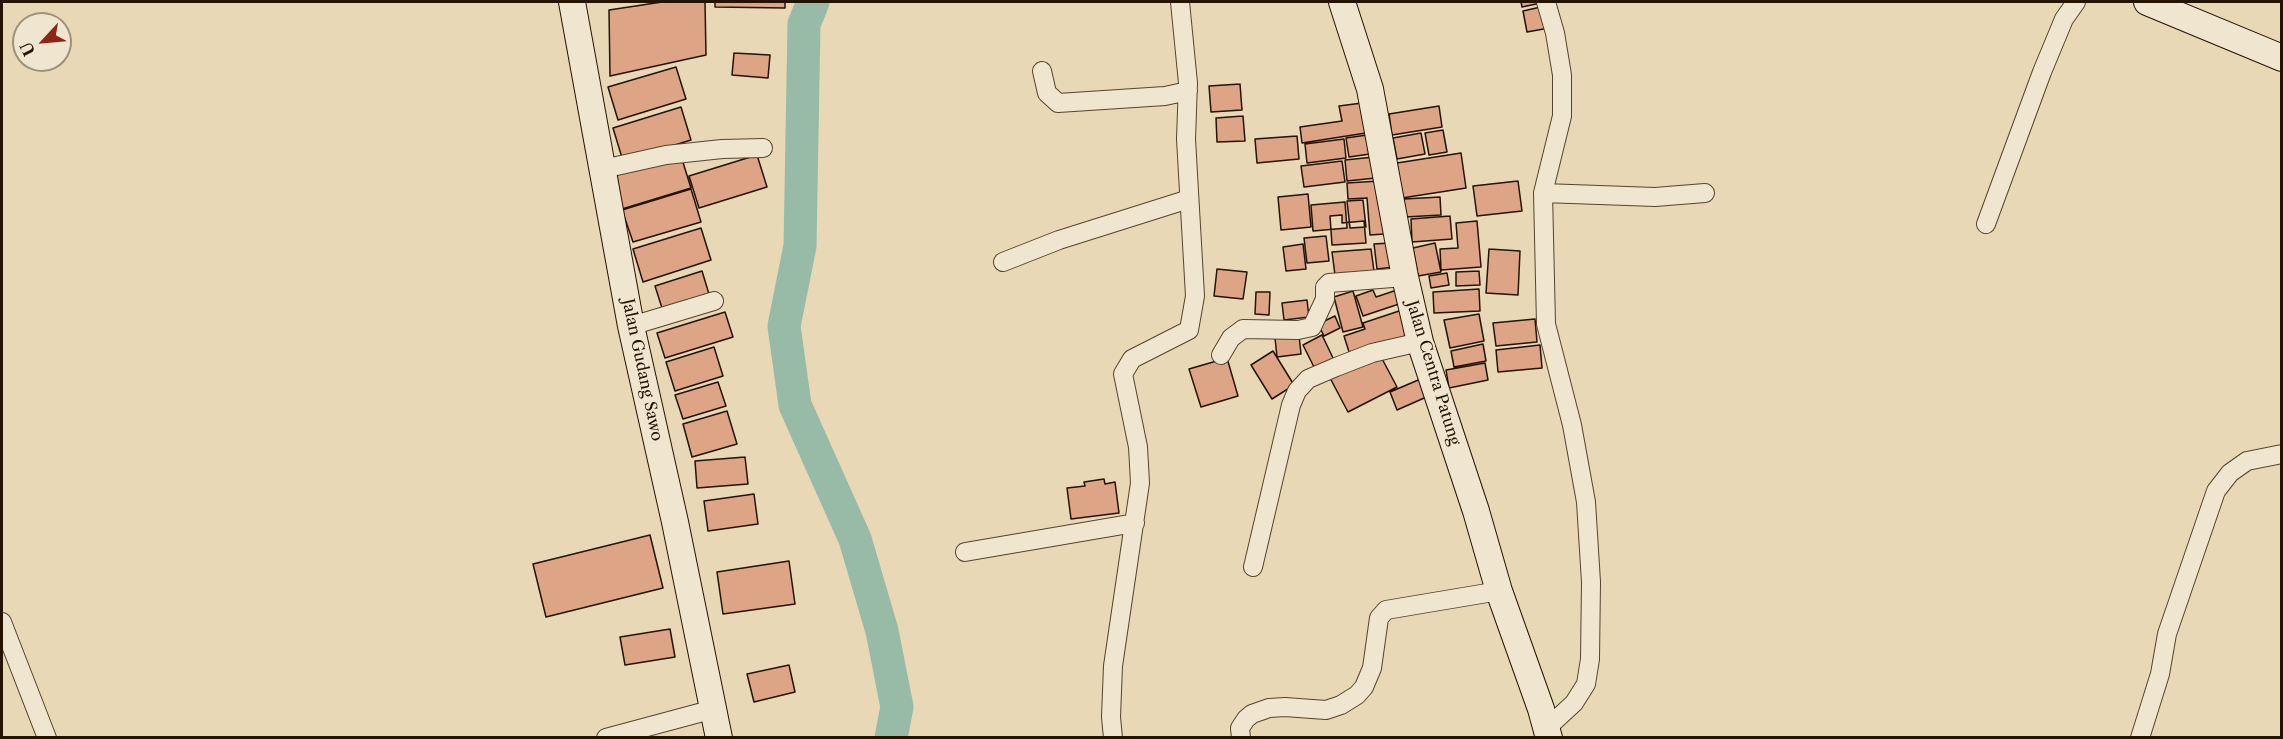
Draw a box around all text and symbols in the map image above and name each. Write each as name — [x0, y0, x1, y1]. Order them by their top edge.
north arrow — [12, 12, 72, 72]
text: U — [16, 39, 39, 59]
street label: Jalan Gudang Sawo — [618, 297, 666, 443]
street label: Jalan Centra Patung — [1402, 298, 1464, 448]

